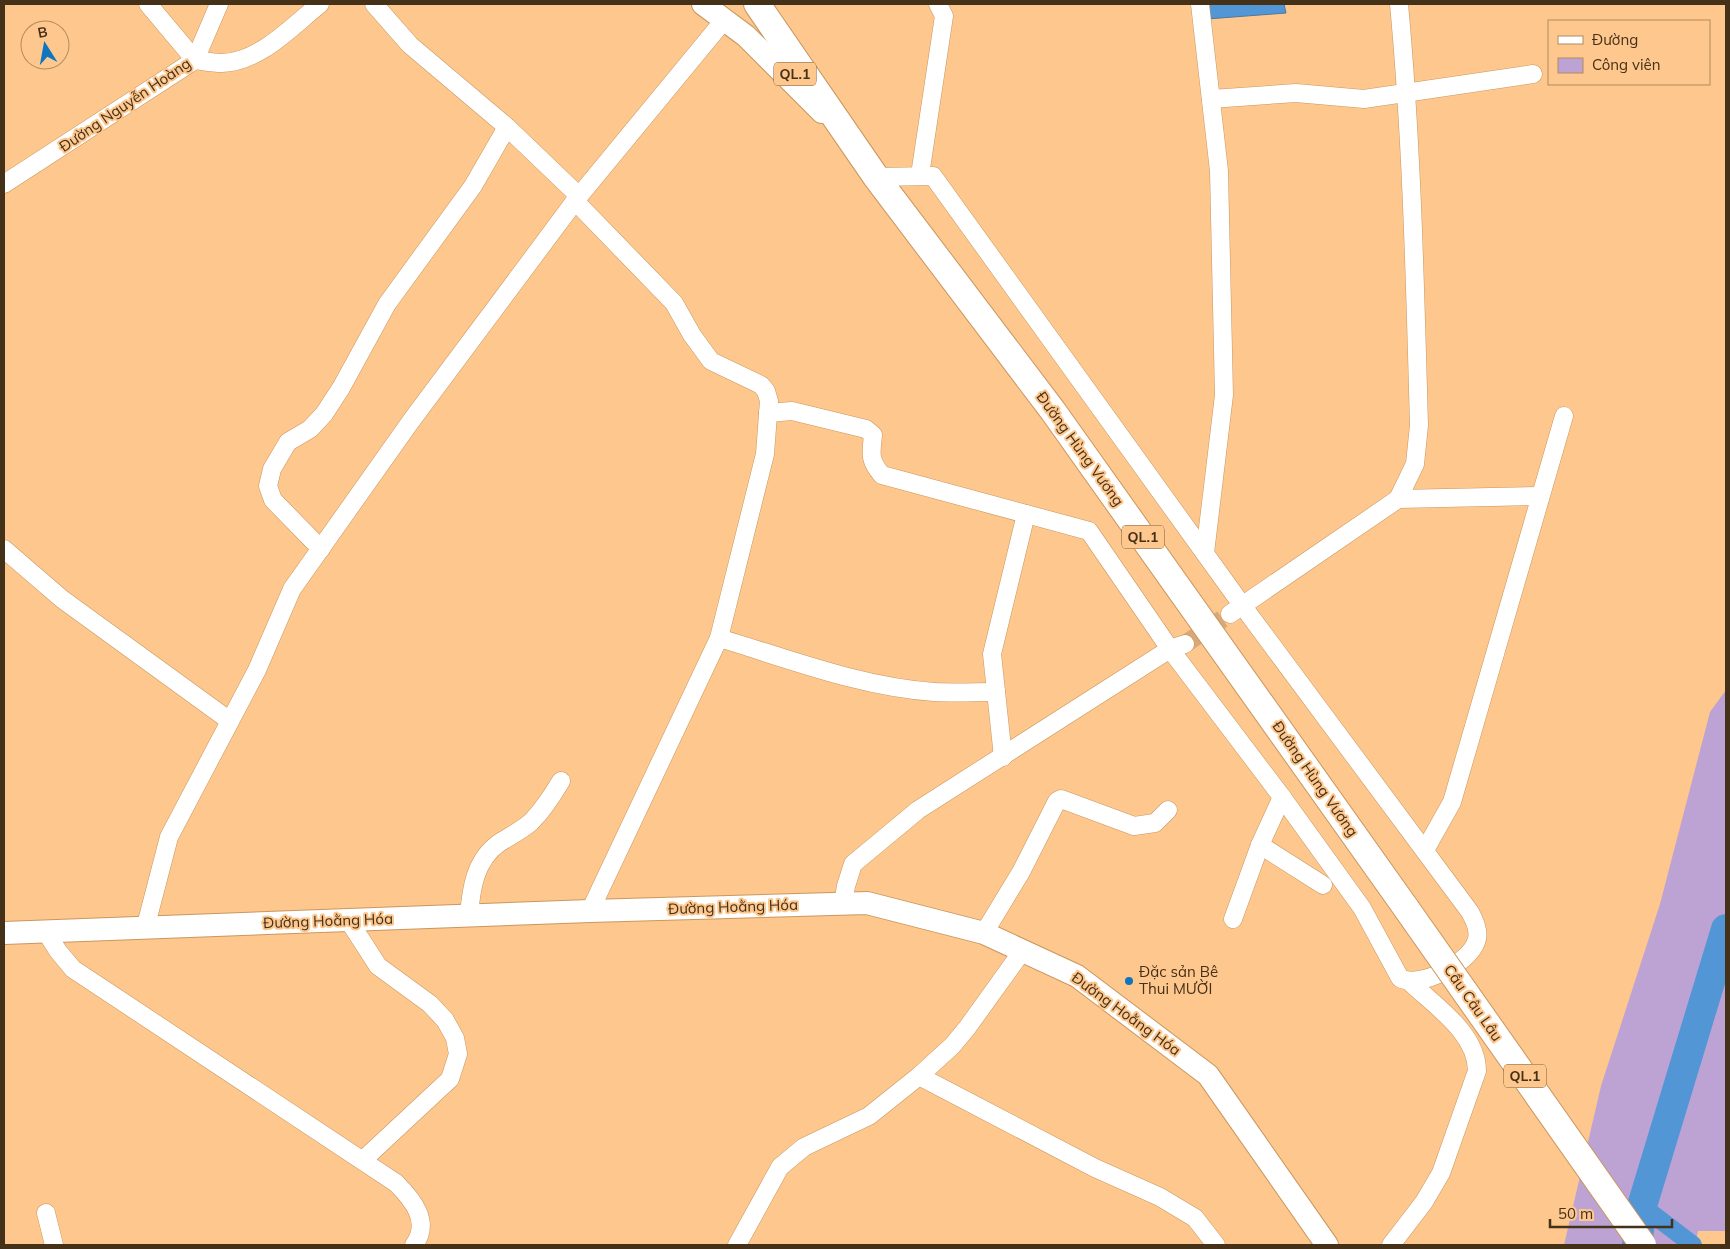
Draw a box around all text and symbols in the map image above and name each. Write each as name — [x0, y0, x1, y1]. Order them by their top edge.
north arrow — [20, 20, 70, 70]
legend — [1548, 20, 1710, 85]
text: B — [36, 22, 49, 42]
text: Đường — [1592, 30, 1638, 49]
street label: Đường Nguyễn Hoàng — [55, 53, 194, 156]
text: Công viên — [1592, 55, 1661, 74]
road number: QL.1 — [774, 62, 816, 86]
street label: Đường Hùng Vương — [1032, 388, 1128, 510]
road number: QL.1 — [1122, 526, 1164, 548]
street label: Đường Hùng Vương — [1268, 717, 1362, 840]
street label: Đường Hoằng Hóa — [668, 895, 798, 918]
street label: Đường Hoằng Hóa — [263, 909, 393, 932]
street label: Cầu Câu Lâu — [1440, 961, 1507, 1045]
place label: Đặc sản Bê Thui MƯỜI — [1139, 962, 1218, 998]
street label: Đường Hoằng Hóa — [1068, 968, 1184, 1060]
marker: Đặc sản Bê Thui MƯỜI — [1123, 975, 1135, 987]
road number: QL.1 — [1504, 1064, 1546, 1088]
scale bar — [1550, 1196, 1672, 1228]
text: 50 m — [1558, 1204, 1593, 1223]

